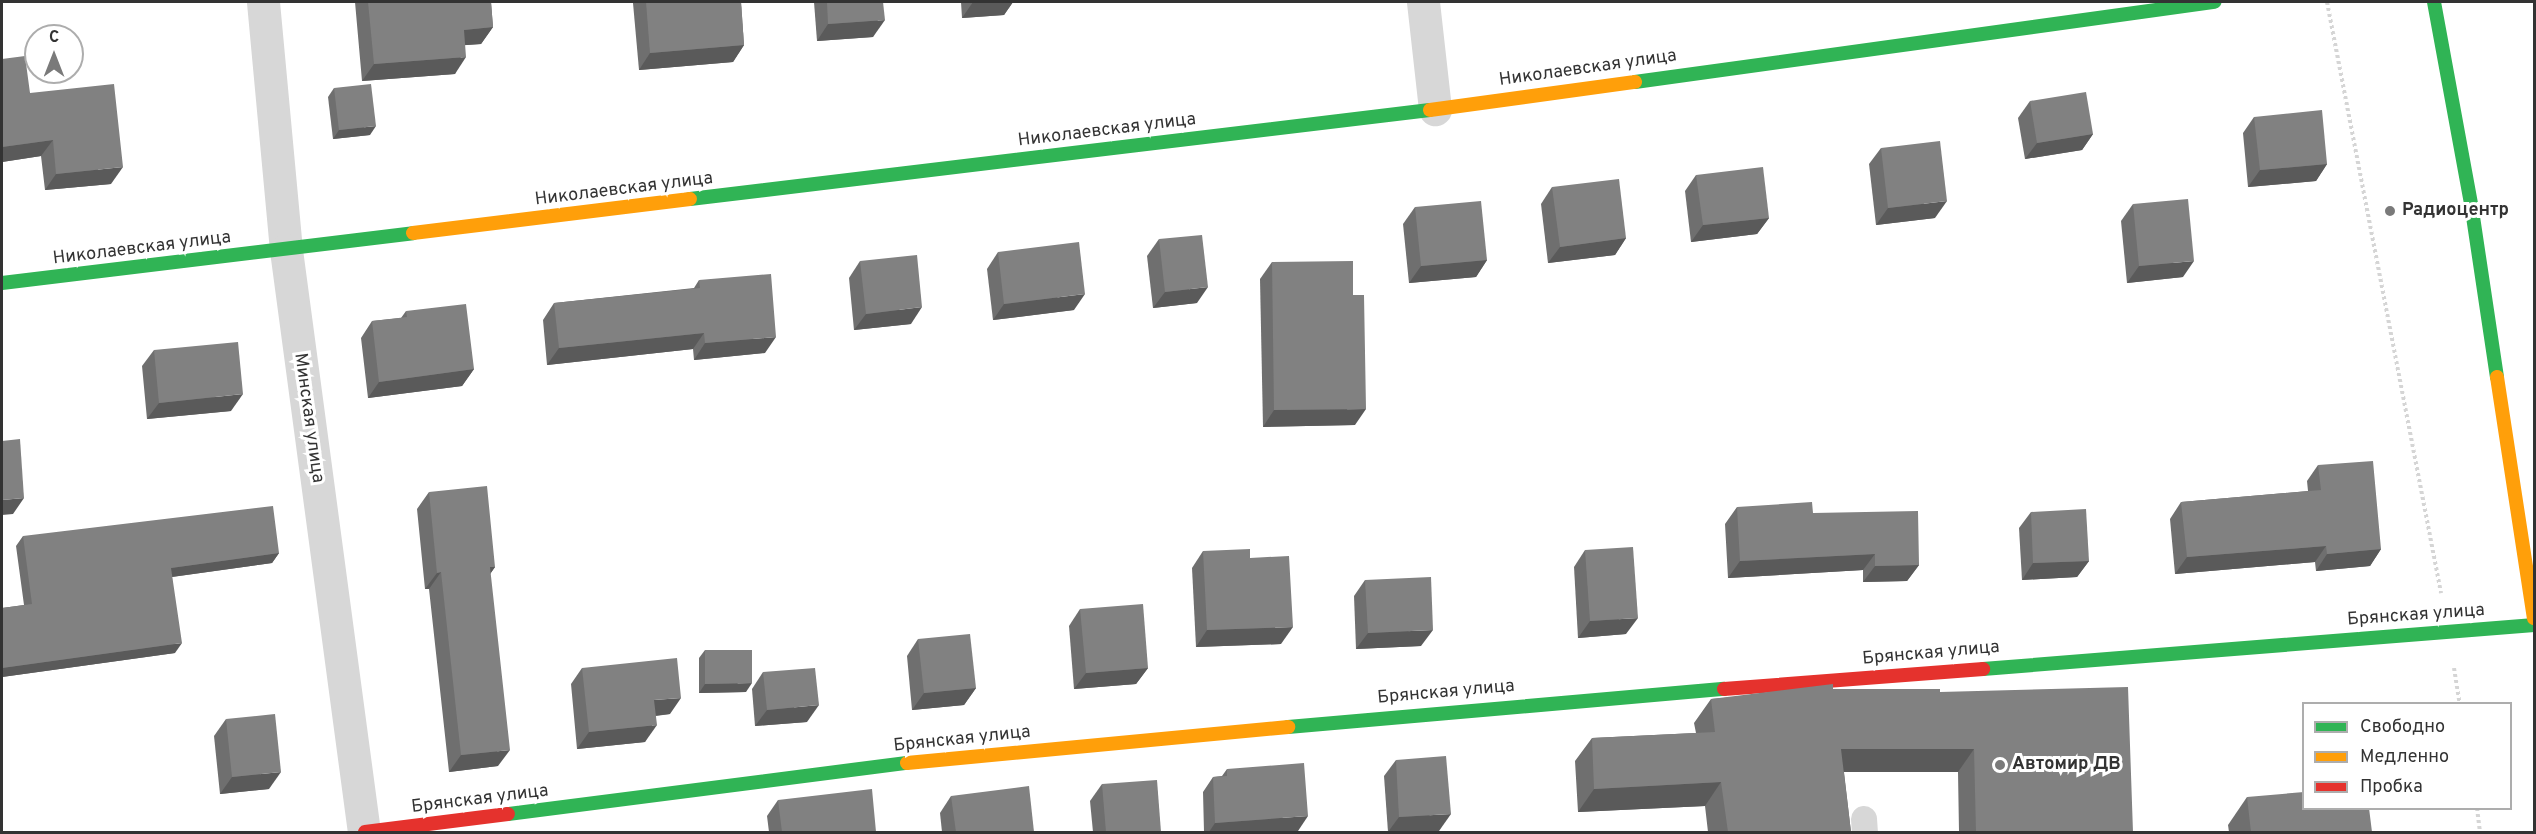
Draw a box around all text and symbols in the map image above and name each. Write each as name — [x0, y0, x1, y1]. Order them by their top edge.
north arrow — [24, 24, 84, 84]
text: С — [49, 28, 59, 48]
street label: Николаевская улица — [1498, 46, 1678, 92]
street label: Николаевская улица — [1017, 109, 1197, 153]
street label: Николаевская улица — [534, 168, 714, 212]
place label: Радиоцентр — [2402, 200, 2509, 222]
marker: Радиоцентр — [2383, 204, 2397, 218]
street label: Николаевская улица — [52, 227, 232, 271]
street label: Минская улица — [288, 352, 328, 484]
street label: Брянская улица — [2347, 600, 2485, 632]
street label: Брянская улица — [1861, 637, 2001, 671]
street label: Брянская улица — [1376, 676, 1516, 710]
legend — [2302, 702, 2512, 810]
text: Свободно — [2360, 716, 2445, 739]
street label: Брянская улица — [892, 722, 1032, 758]
text: Медленно — [2360, 746, 2449, 769]
place label: Автомир ДВ — [2012, 754, 2121, 776]
marker: Автомир ДВ — [1993, 758, 2007, 772]
text: Пробка — [2360, 776, 2423, 799]
street label: Брянская улица — [410, 781, 550, 819]

